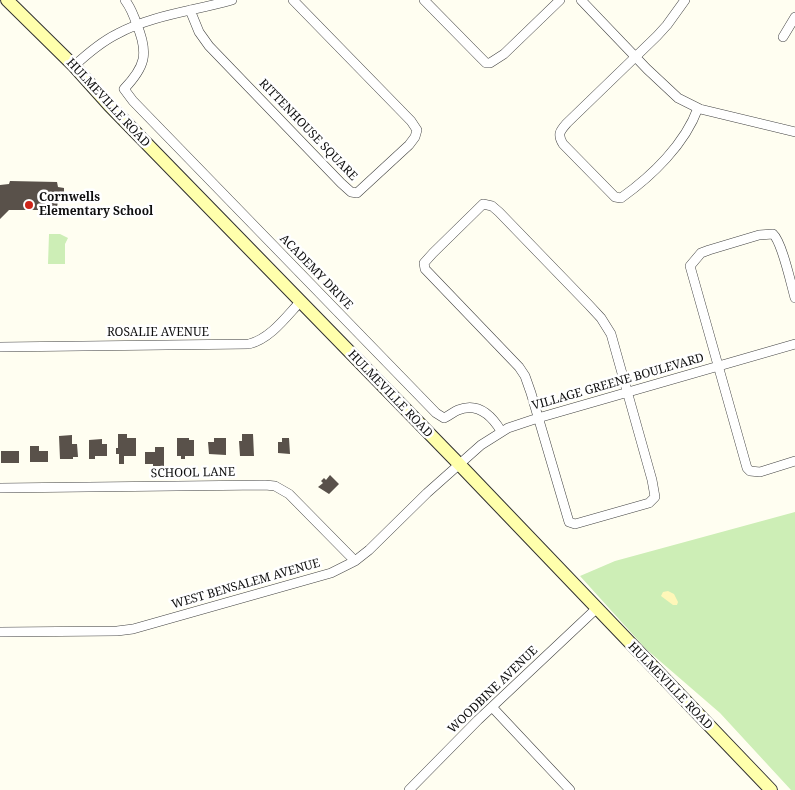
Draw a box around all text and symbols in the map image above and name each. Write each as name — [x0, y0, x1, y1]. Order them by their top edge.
street label: HULMEVILLE ROAD — [63, 56, 153, 150]
street label: RITTENHOUSE SQUARE — [256, 76, 360, 184]
place label: Cornwells Elementary School — [39, 191, 153, 219]
marker: Cornwells Elementary School — [23, 199, 35, 211]
street label: ACADEMY DRIVE — [277, 231, 355, 313]
street label: ROSALIE AVENUE — [107, 326, 209, 340]
street label: HULMEVILLE ROAD — [345, 347, 435, 441]
street label: VILLAGE GREENE BOULEVARD — [530, 351, 706, 413]
street label: SCHOOL LANE — [151, 465, 235, 481]
street label: WEST BENSALEM AVENUE — [170, 556, 322, 612]
street label: HULMEVILLE ROAD — [625, 639, 715, 733]
street label: WOODBINE AVENUE — [445, 643, 541, 737]

